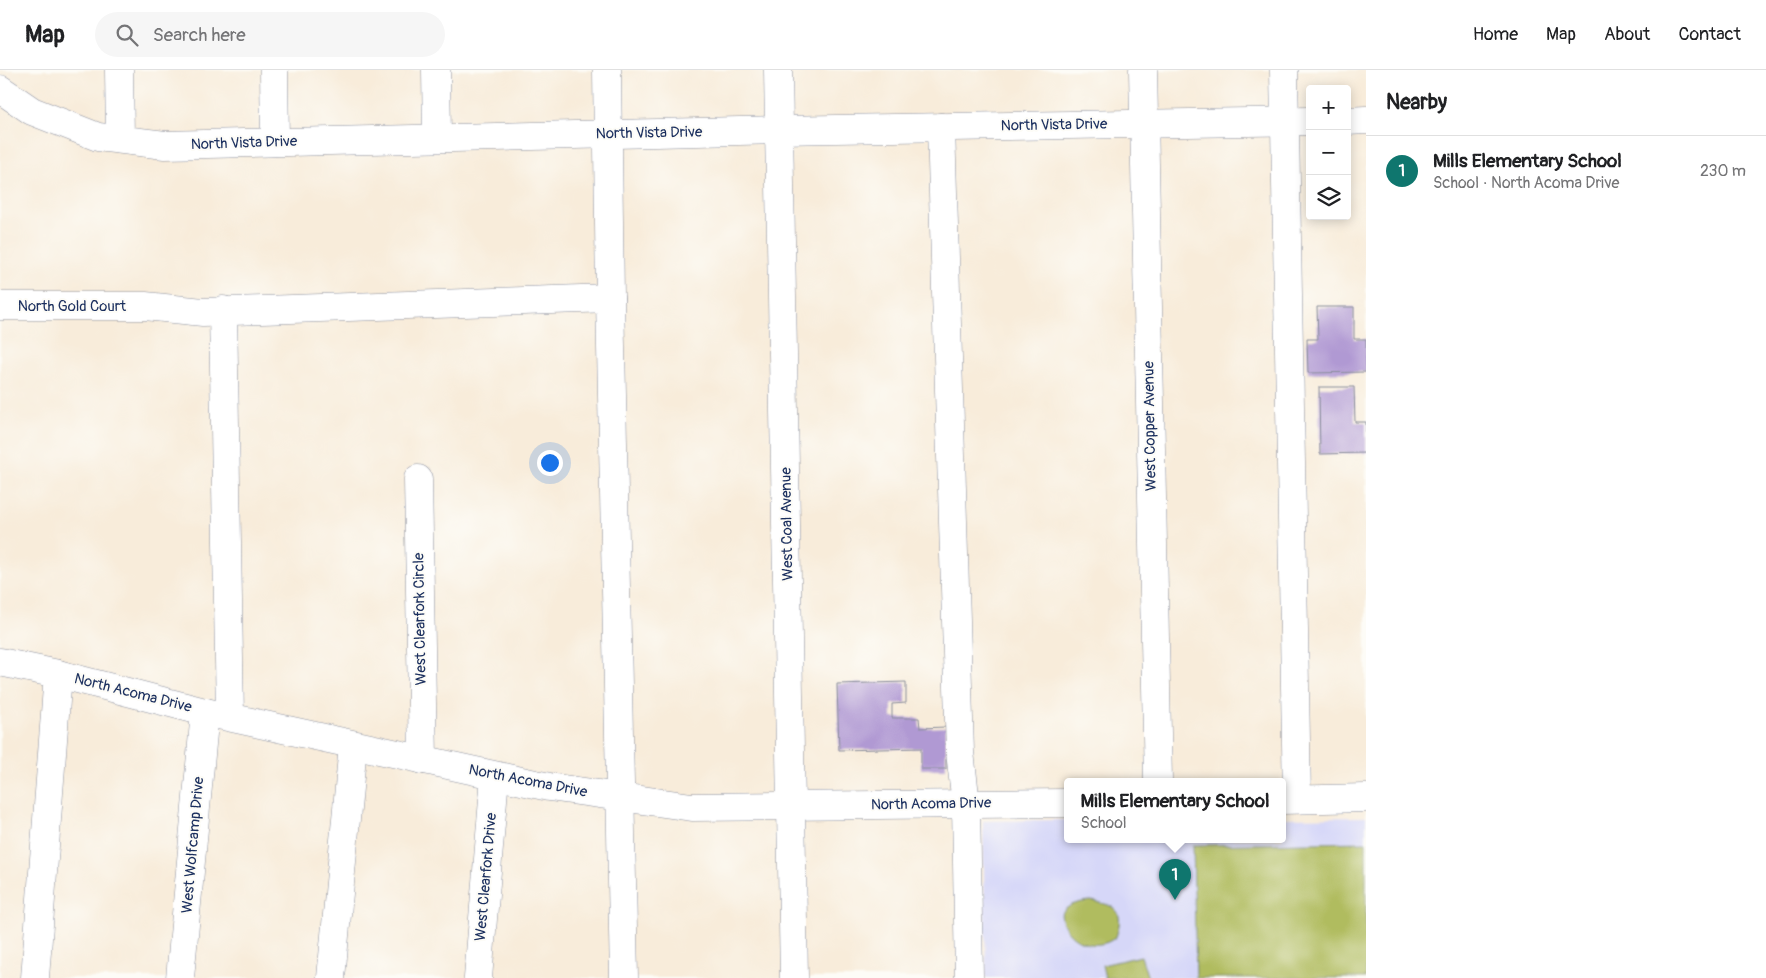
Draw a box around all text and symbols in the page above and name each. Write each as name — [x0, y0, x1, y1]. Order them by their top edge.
search box — [95, 12, 445, 57]
text: Map — [25, 20, 65, 49]
icon: search — [113, 21, 141, 49]
text: Search here — [153, 23, 246, 47]
text: Home — [1473, 23, 1518, 46]
text: Map — [1546, 23, 1576, 46]
text: About — [1604, 23, 1650, 46]
text: Contact — [1678, 23, 1741, 46]
map controls — [1306, 85, 1351, 220]
button: + — [1306, 85, 1351, 130]
text: Nearby — [1386, 89, 1447, 116]
street label: North Vista Drive — [1001, 115, 1108, 135]
street label: North Vista Drive — [596, 123, 703, 143]
button: − — [1306, 130, 1351, 175]
street label: North Vista Drive — [190, 132, 298, 154]
text: Mills Elementary School — [1433, 149, 1622, 173]
text: 1 — [1399, 161, 1405, 181]
text: 230 m — [1700, 161, 1746, 181]
text: School · North Acoma Drive — [1433, 173, 1620, 193]
button: layers — [1306, 175, 1351, 220]
street label: North Gold Court — [18, 297, 127, 316]
street label: West Copper Avenue — [1139, 360, 1161, 491]
your location — [537, 450, 563, 476]
street label: West Coal Avenue — [777, 467, 797, 581]
street label: West Clearfork Circle — [409, 552, 431, 686]
street label: North Acoma Drive — [72, 669, 194, 717]
street label: North Acoma Drive — [467, 760, 590, 802]
street label: West Wolfcamp Drive — [178, 775, 208, 914]
popup — [1064, 778, 1286, 843]
text: Mills Elementary School — [1081, 789, 1269, 813]
street label: North Acoma Drive — [871, 793, 992, 815]
street label: West Clearfork Drive — [471, 811, 501, 942]
text: School — [1081, 813, 1127, 833]
pin: 1 — [1159, 859, 1191, 900]

